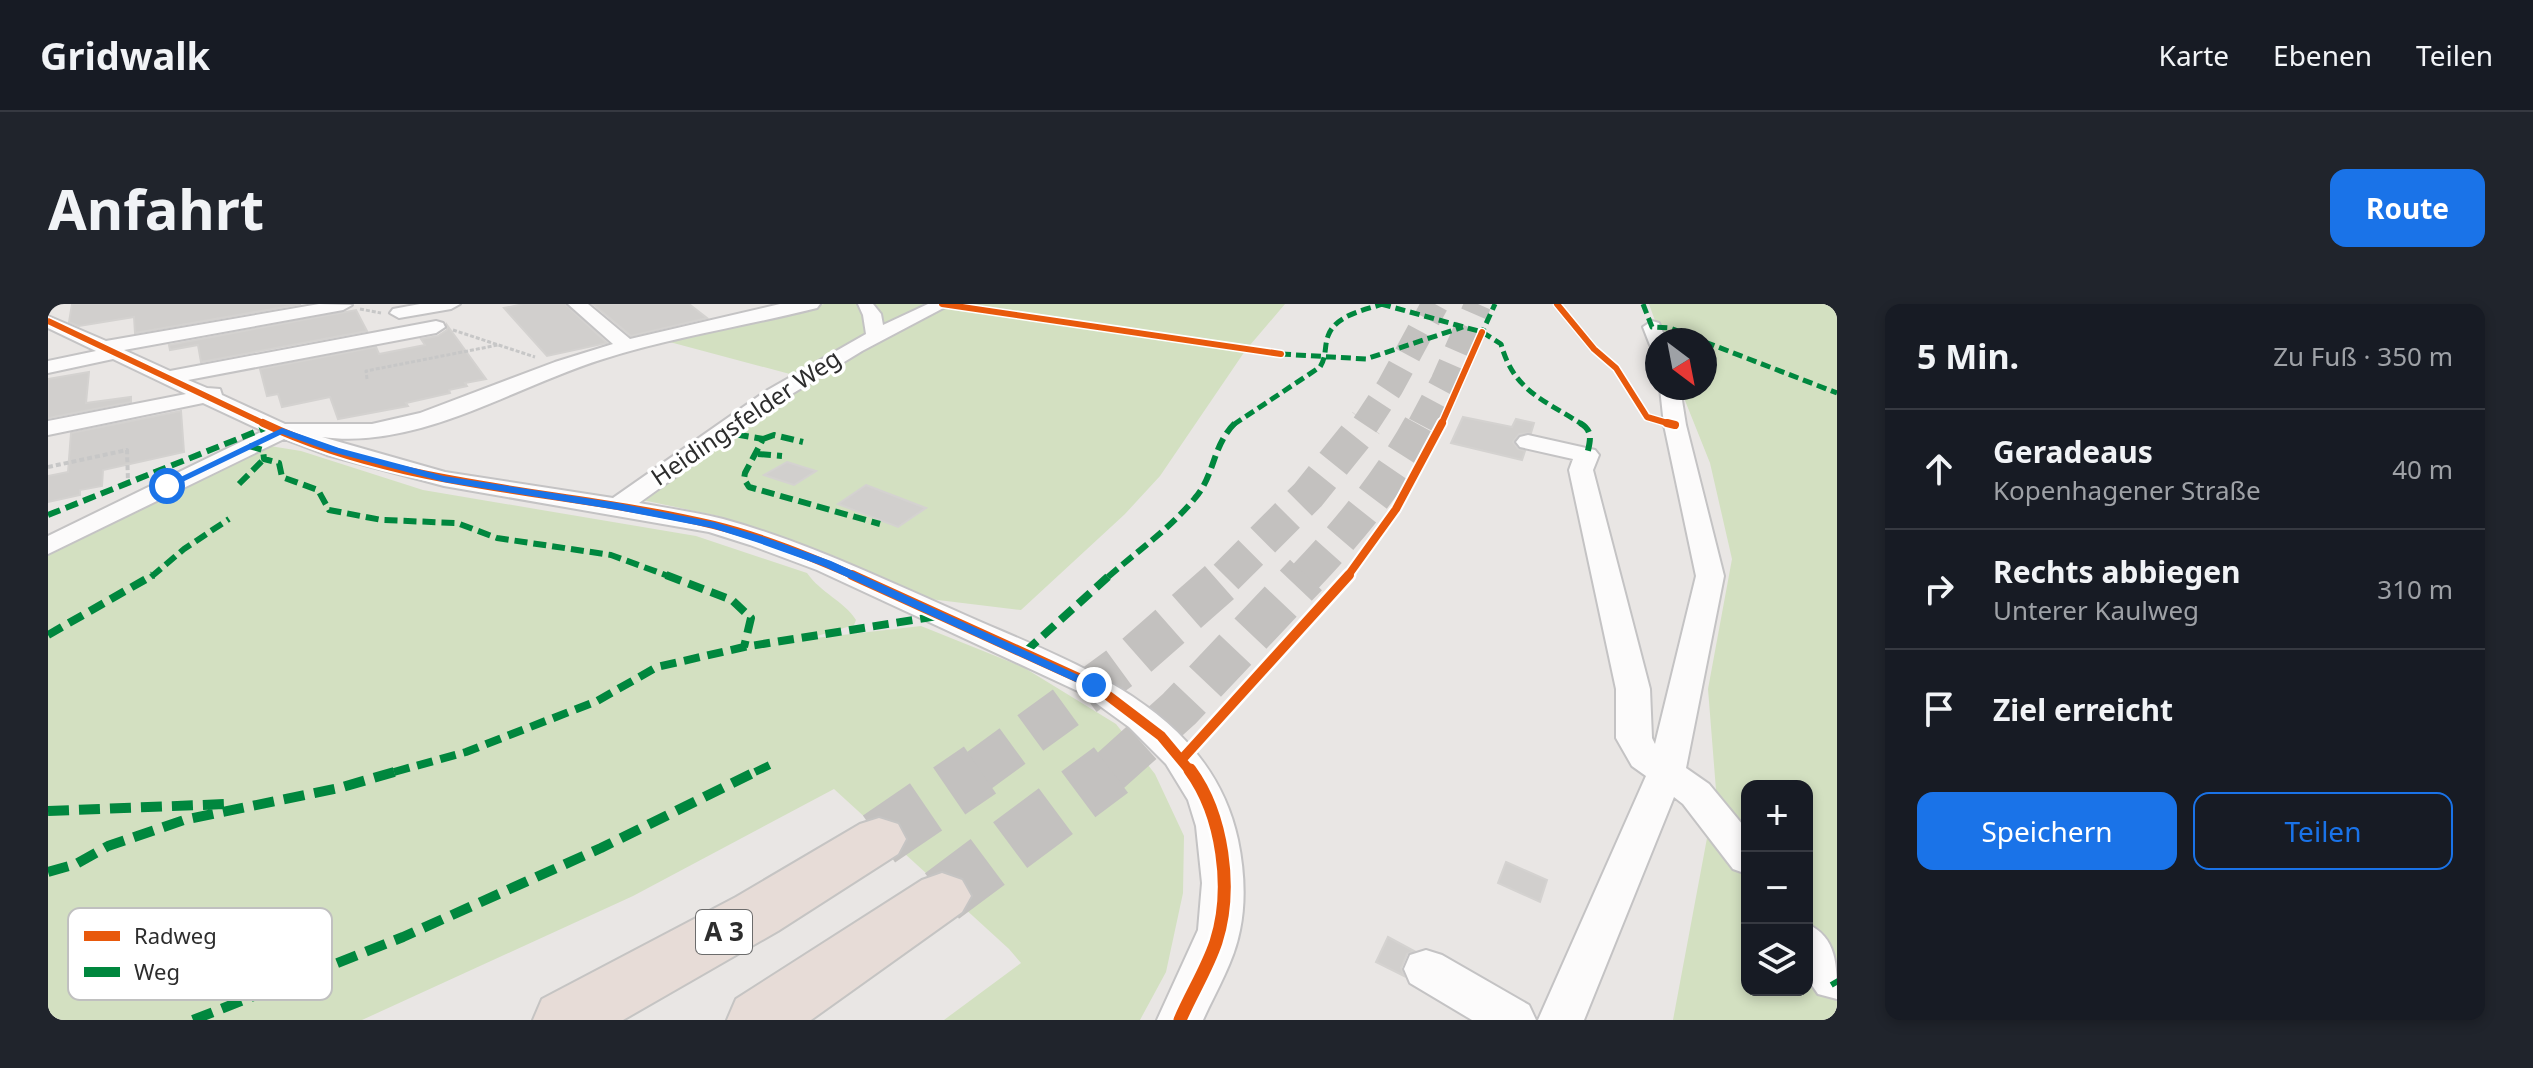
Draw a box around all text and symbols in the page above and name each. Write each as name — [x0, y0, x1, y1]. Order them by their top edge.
text: Gridwalk — [40, 29, 210, 81]
text: Karte — [2159, 36, 2229, 74]
text: Ebenen — [2273, 36, 2372, 74]
text: Teilen — [2416, 36, 2493, 74]
button: Route — [2330, 169, 2485, 247]
text: Anfahrt — [48, 170, 264, 246]
north arrow — [1645, 328, 1717, 400]
text: 5 Min. — [1917, 333, 2019, 379]
text: Zu Fuß · 350 m — [2273, 338, 2453, 374]
street label: Heidingsfelder Weg — [644, 341, 846, 493]
text: Geradeaus — [1993, 431, 2153, 472]
icon: ahead — [1917, 447, 1961, 491]
text: 40 m — [2392, 451, 2453, 487]
route start — [149, 468, 185, 504]
text: Kopenhagener Straße — [1993, 472, 2261, 508]
text: Rechts abbiegen — [1993, 551, 2241, 592]
icon: right — [1917, 567, 1961, 611]
text: 310 m — [2377, 571, 2453, 607]
text: Unterer Kaulweg — [1993, 592, 2199, 628]
route end — [1076, 667, 1112, 703]
icon: arrive — [1917, 687, 1961, 731]
text: Ziel erreicht — [1993, 689, 2173, 730]
map controls — [1741, 780, 1813, 996]
button: + — [1741, 780, 1813, 852]
button: Speichern — [1917, 792, 2177, 870]
button: Teilen — [2193, 792, 2453, 870]
button: − — [1741, 852, 1813, 924]
legend — [68, 908, 332, 1000]
road number: A 3 — [696, 910, 752, 954]
text: Radweg — [134, 920, 217, 950]
button: layers — [1741, 924, 1813, 996]
text: Weg — [134, 956, 180, 986]

